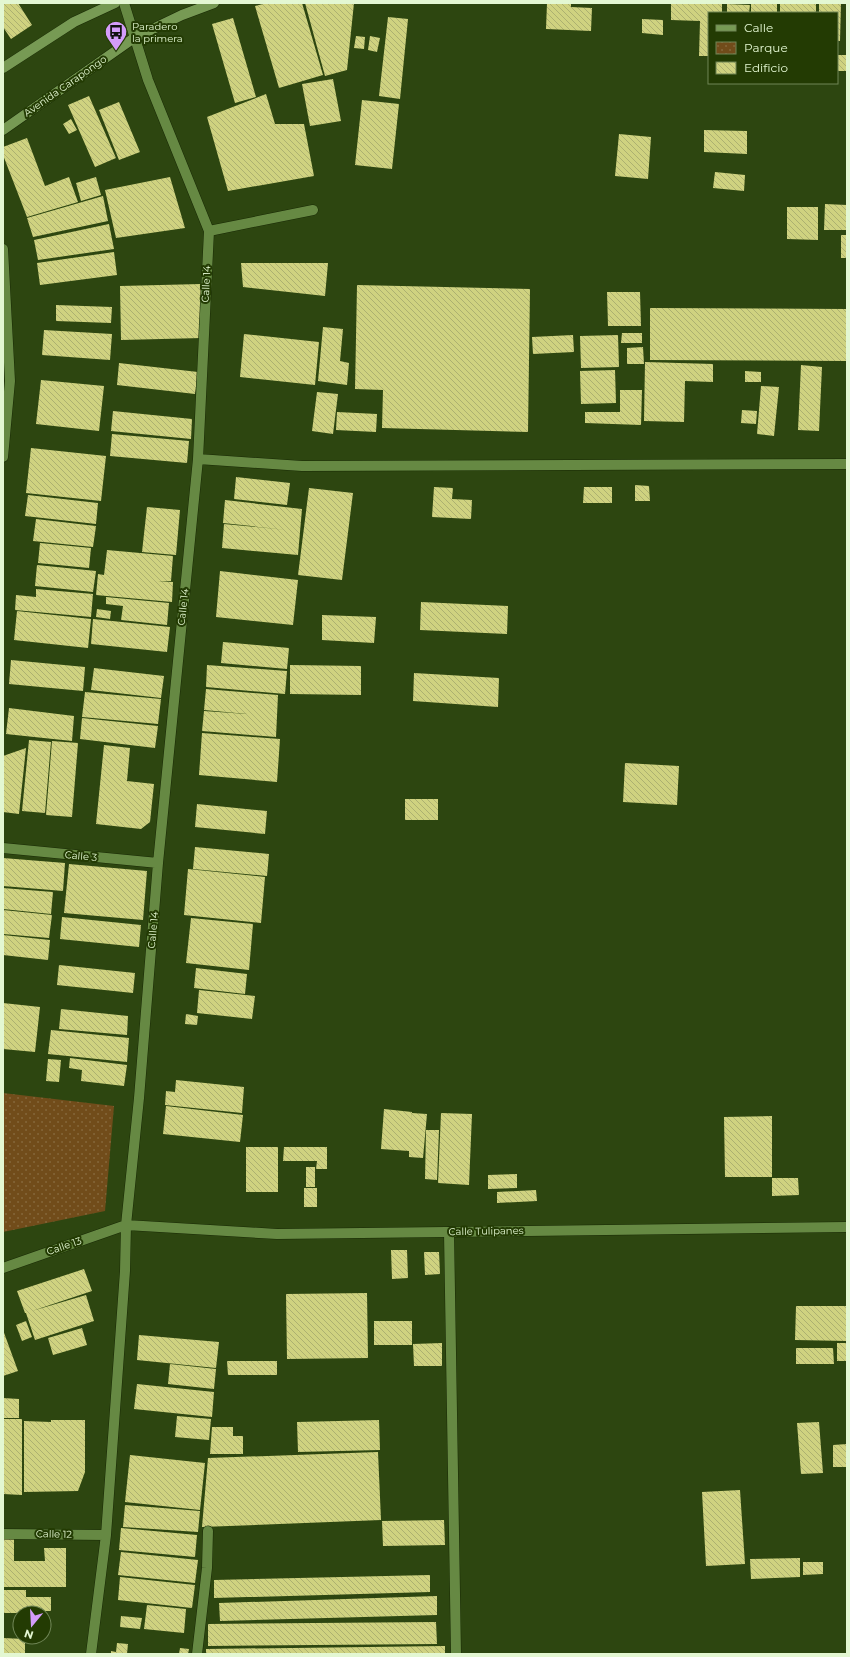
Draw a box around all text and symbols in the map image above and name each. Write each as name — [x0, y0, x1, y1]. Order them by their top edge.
legend — [708, 12, 838, 84]
bus stop icon: Paradero la primera — [103, 19, 129, 52]
place label: Paradero la primera — [132, 20, 183, 45]
text: Calle — [744, 20, 773, 35]
text: Parque — [744, 40, 788, 55]
street label: Avenida Carapongo — [21, 52, 109, 120]
text: Edificio — [744, 60, 788, 75]
street label: Calle 14 — [199, 265, 213, 303]
street label: Calle 14 — [175, 587, 191, 626]
street label: Calle 3 — [64, 848, 98, 864]
street label: Calle 14 — [145, 911, 161, 949]
street label: Calle Tulipanes — [448, 1224, 524, 1238]
street label: Calle 13 — [45, 1234, 84, 1258]
street label: Calle 12 — [36, 1527, 73, 1541]
north arrow — [12, 1605, 52, 1645]
text: N — [23, 1626, 35, 1643]

